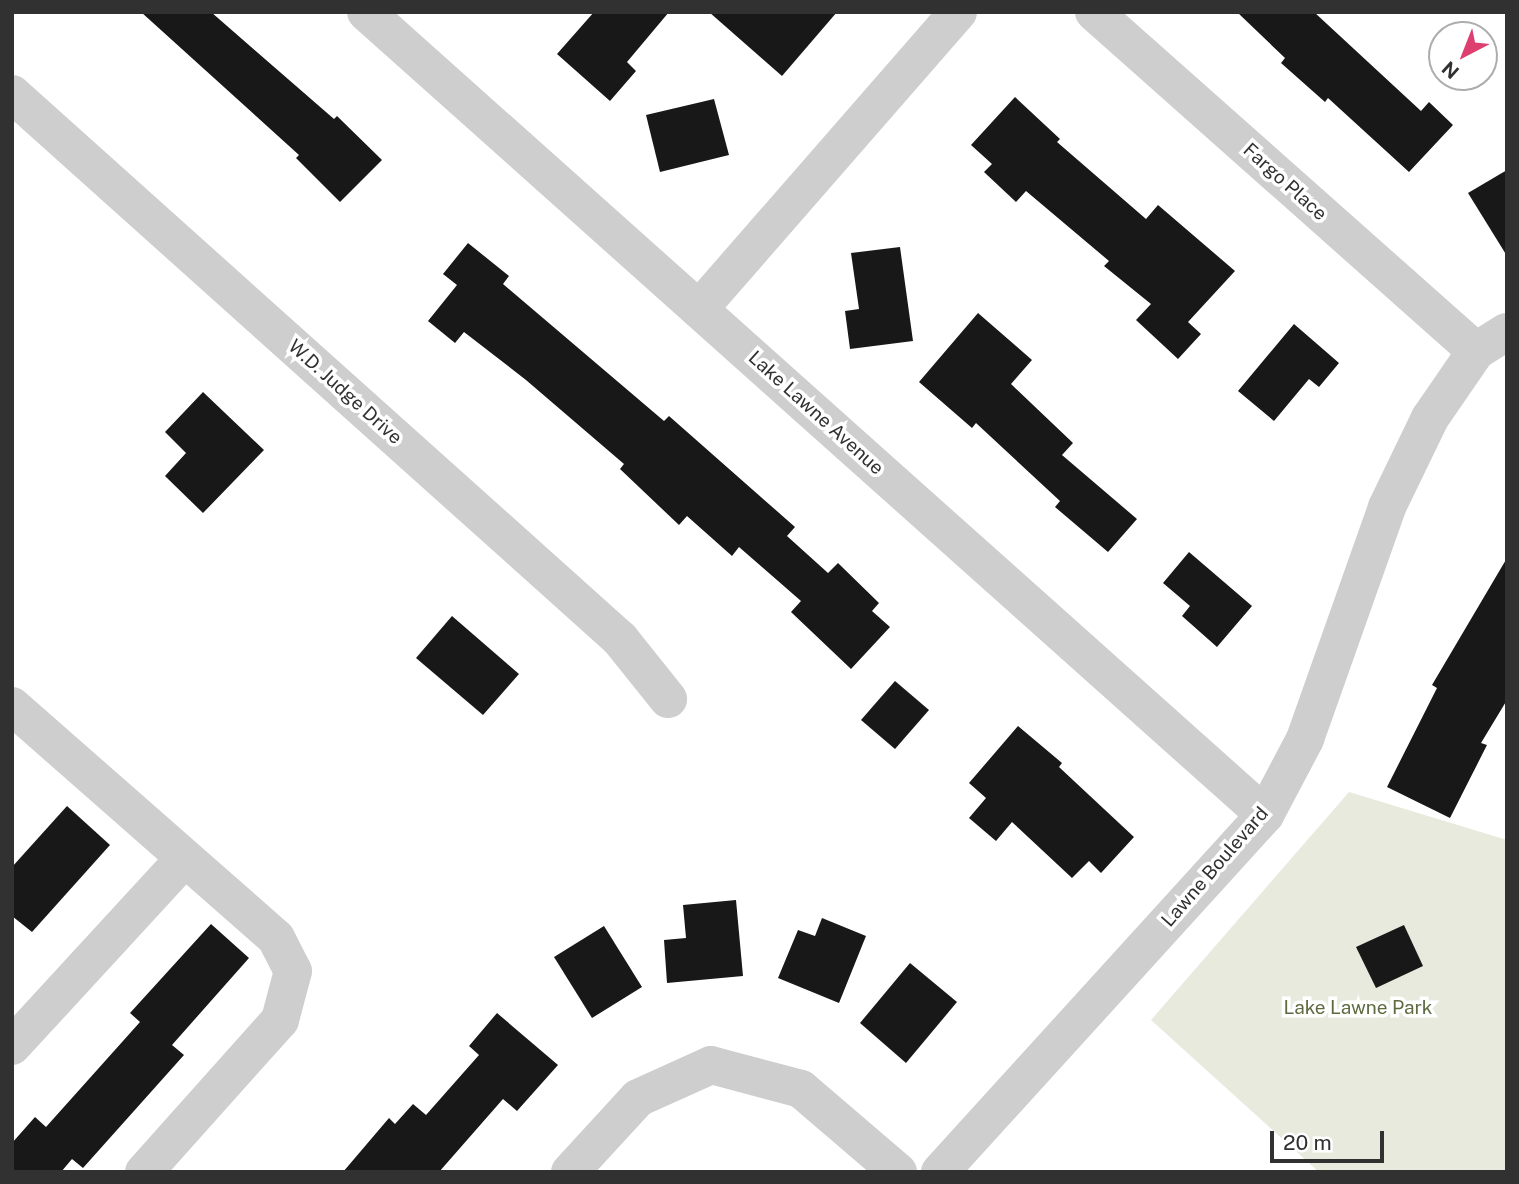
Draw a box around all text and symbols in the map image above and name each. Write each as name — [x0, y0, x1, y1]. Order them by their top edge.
north arrow — [1428, 21, 1498, 91]
text: N — [1437, 57, 1463, 83]
street label: Fargo Place — [1238, 138, 1332, 226]
street label: W.D. Judge Drive — [283, 335, 407, 449]
street label: Lake Lawne Avenue — [744, 346, 888, 480]
street label: Lawne Boulevard — [1157, 803, 1273, 931]
park label: Lake Lawne Park — [1283, 997, 1433, 1019]
scale bar — [1274, 1118, 1388, 1162]
text: 20 m — [1283, 1130, 1332, 1155]

